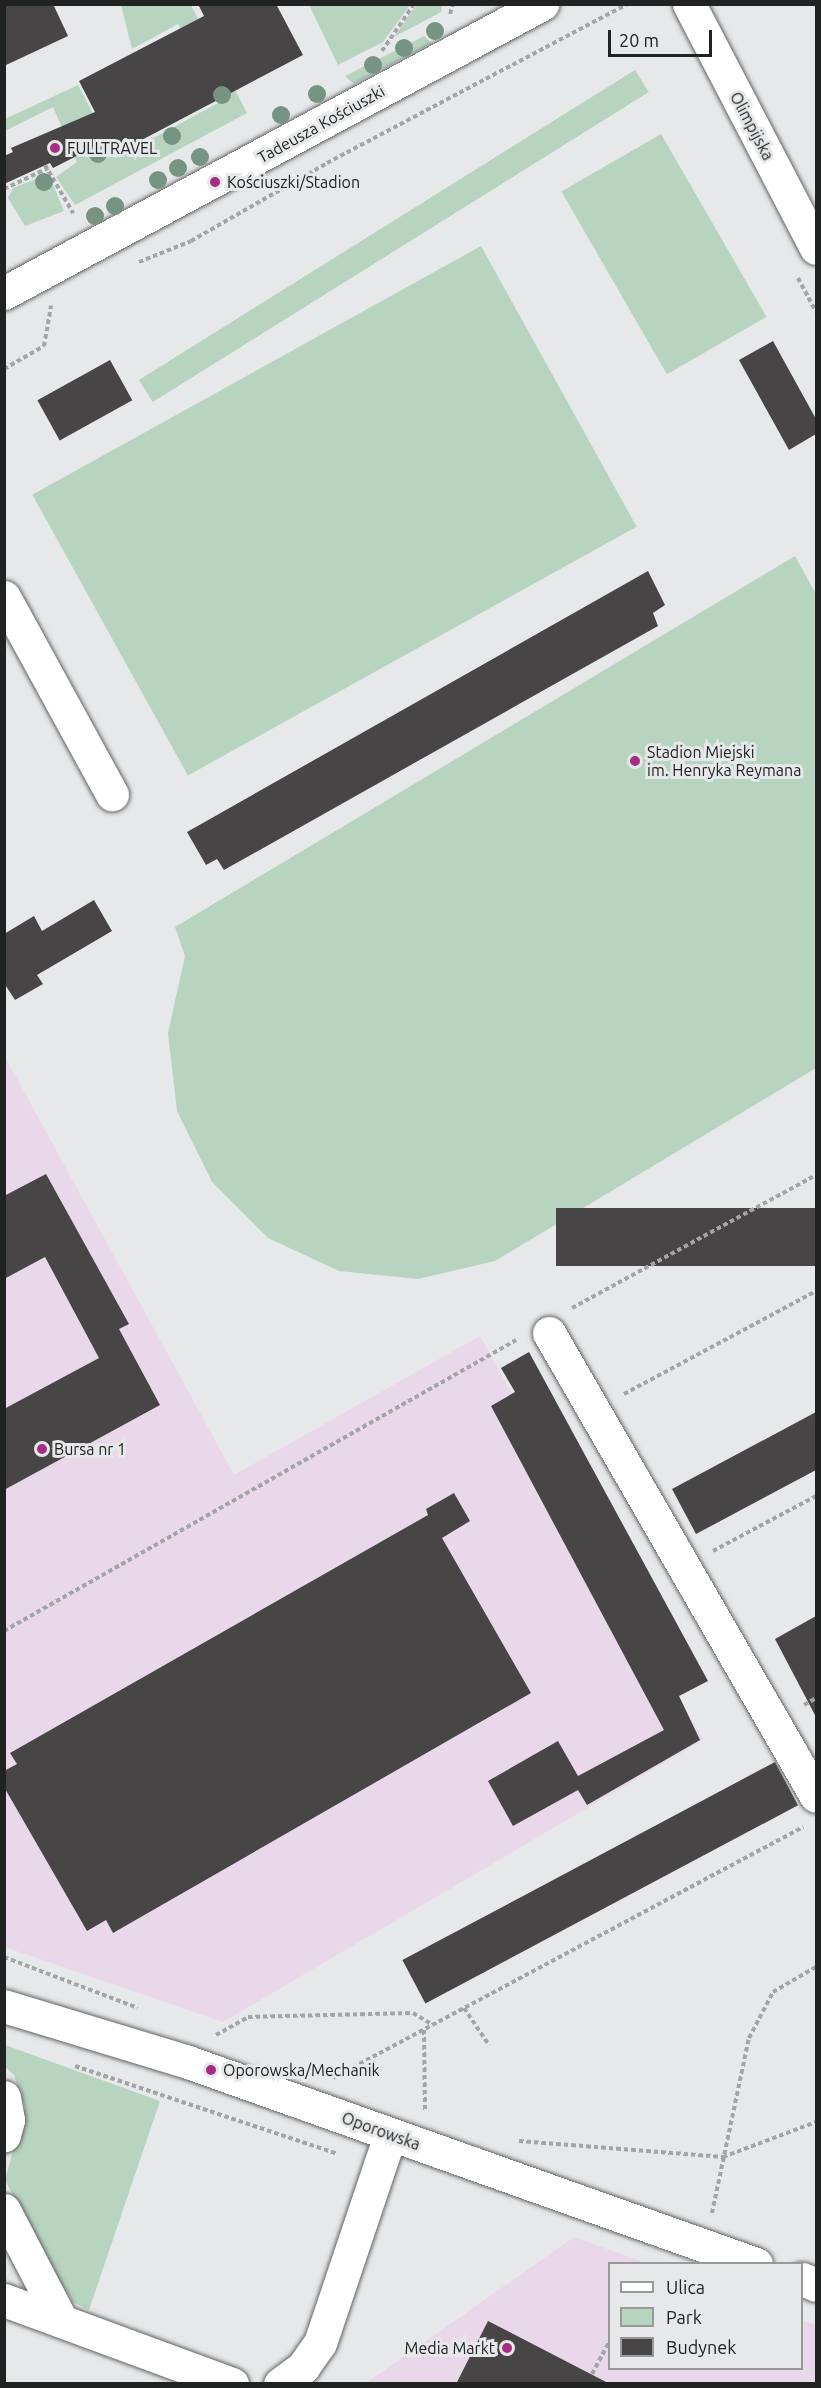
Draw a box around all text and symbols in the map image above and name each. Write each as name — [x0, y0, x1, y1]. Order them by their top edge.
scale bar — [611, 18, 714, 56]
text: 20 m — [619, 30, 659, 50]
street label: Tadeusza Kościuszki — [254, 81, 388, 167]
street label: Olimpijska — [726, 89, 778, 163]
place label: FULLTRAVEL — [67, 138, 157, 158]
marker: FULLTRAVEL — [48, 141, 62, 155]
place label: Kościuszki/Stadion — [227, 172, 360, 192]
marker: Kościuszki/Stadion — [208, 175, 222, 189]
place label: Stadion Miejski im. Henryka Reymana — [647, 742, 801, 780]
marker: Stadion Miejski im. Henryka Reymana — [628, 754, 642, 768]
place label: Bursa nr 1 — [54, 1439, 126, 1459]
marker: Bursa nr 1 — [35, 1442, 49, 1456]
place label: Oporowska/Mechanik — [223, 2060, 380, 2080]
marker: Oporowska/Mechanik — [204, 2063, 218, 2077]
street label: Oporowska — [339, 2108, 423, 2154]
legend — [608, 2262, 803, 2370]
text: Ulica — [666, 2277, 705, 2297]
text: Park — [666, 2307, 702, 2327]
text: Budynek — [666, 2337, 736, 2357]
place label: Media Markt — [405, 2338, 495, 2358]
marker: Media Markt — [500, 2341, 514, 2355]

